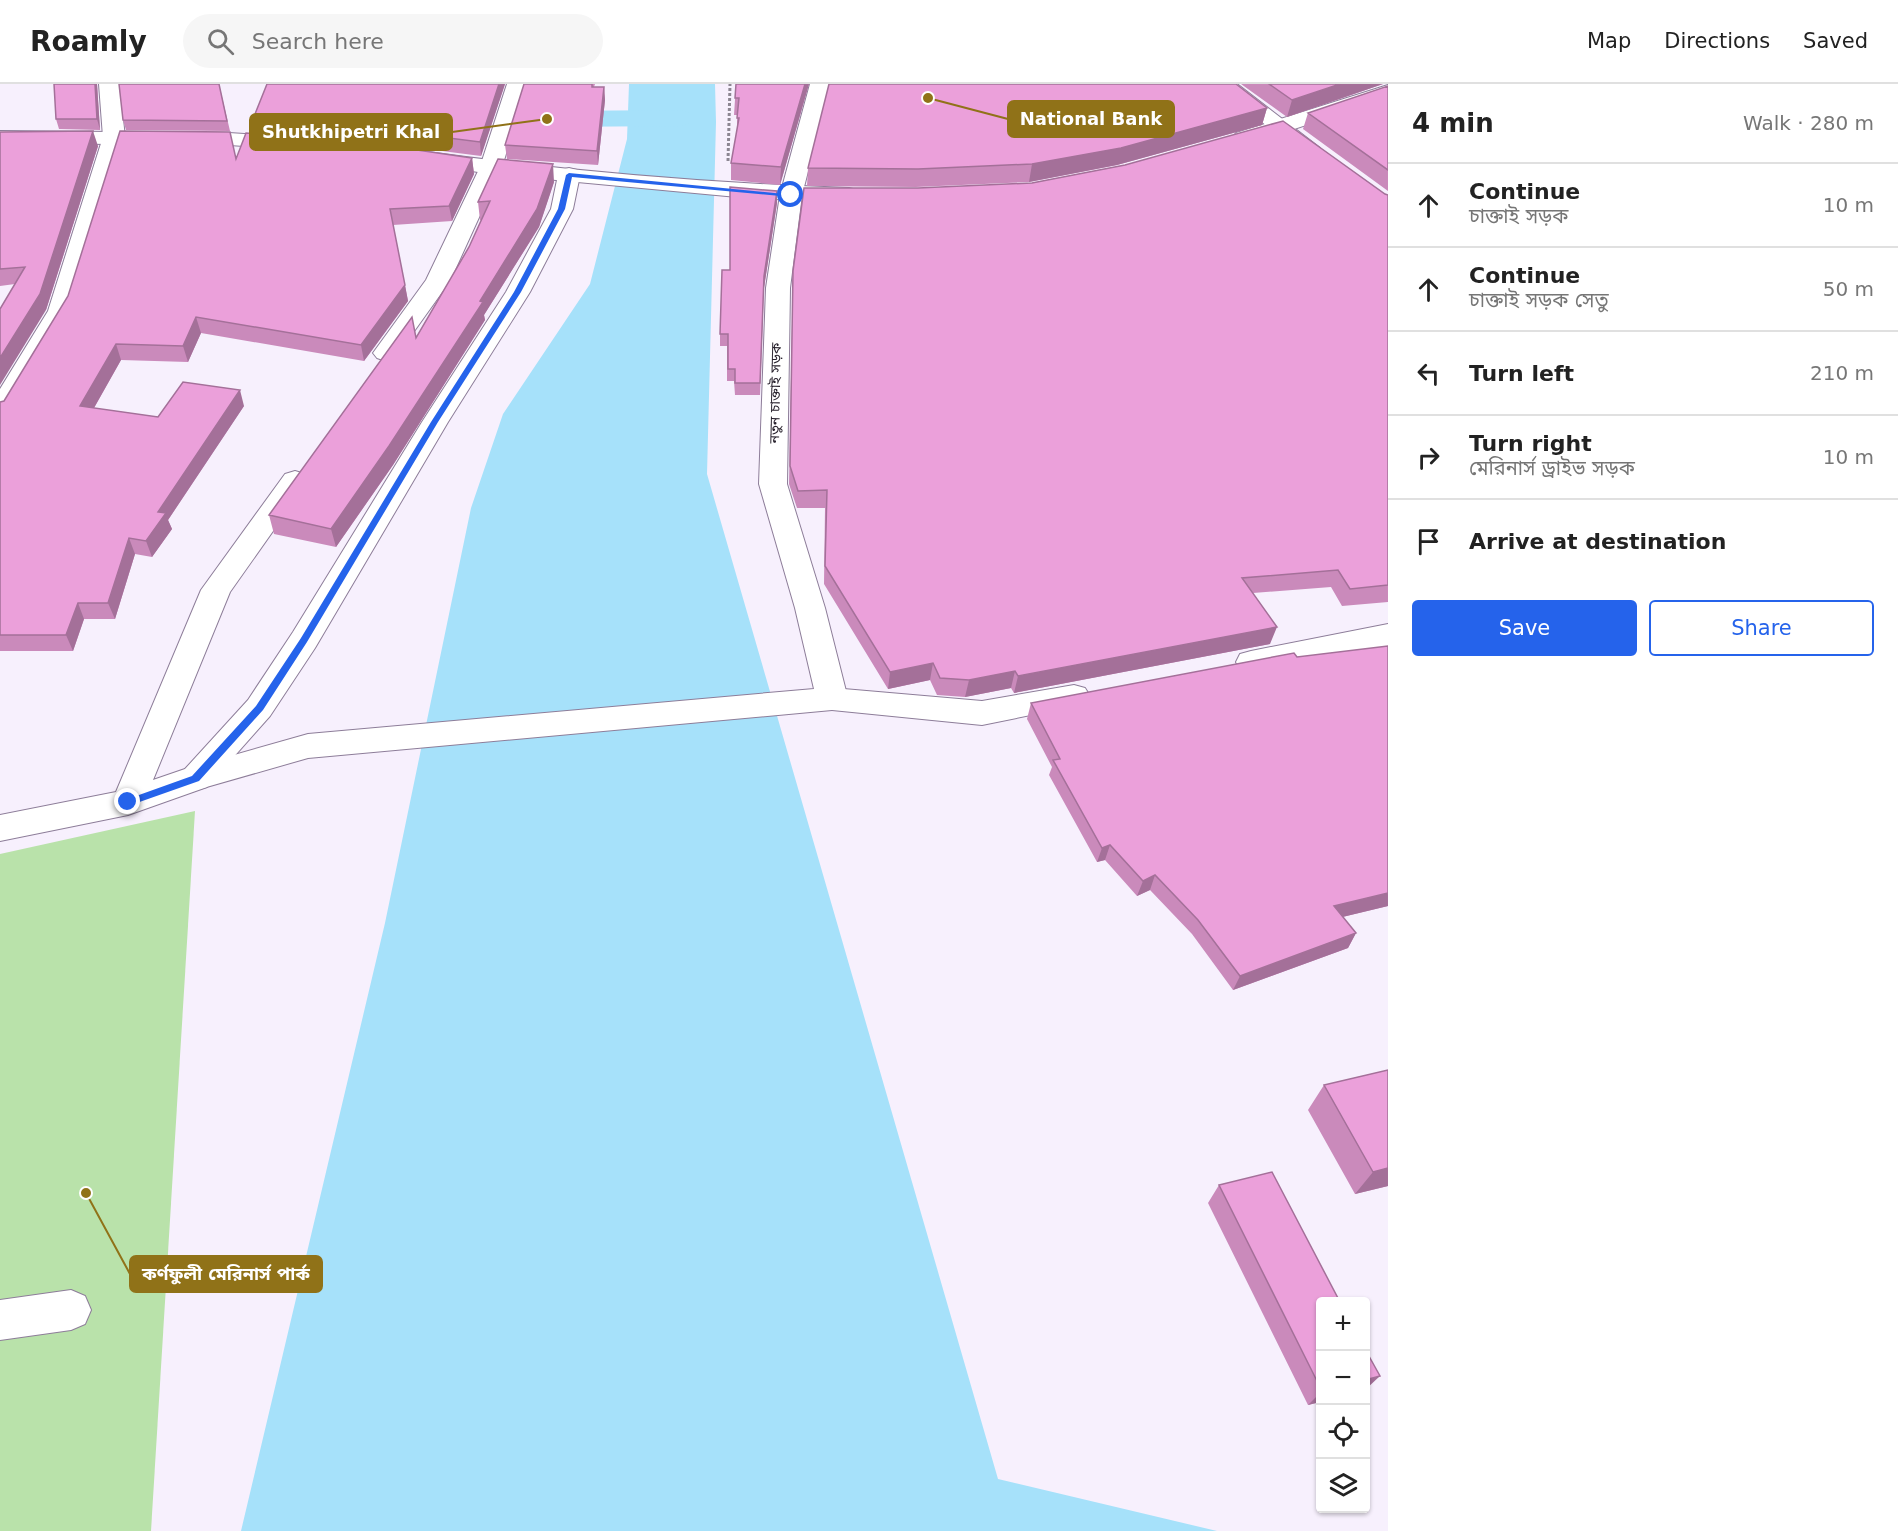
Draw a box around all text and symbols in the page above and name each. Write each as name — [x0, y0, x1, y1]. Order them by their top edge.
search box — [183, 14, 603, 68]
text: Roamly — [30, 25, 147, 58]
icon: search — [204, 25, 237, 58]
text: Search here — [252, 29, 384, 54]
text: Map — [1587, 29, 1631, 53]
text: Directions — [1664, 29, 1770, 53]
text: Saved — [1803, 29, 1868, 53]
callout: National Bank — [1008, 101, 1174, 137]
text: National Bank — [1020, 108, 1163, 129]
text: 4 min — [1412, 108, 1494, 138]
text: Walk · 280 m — [1743, 111, 1874, 135]
callout: Shutkhipetri Khal — [250, 114, 452, 150]
text: Shutkhipetri Khal — [262, 121, 440, 142]
text: Continue — [1469, 179, 1580, 204]
route start — [777, 181, 803, 207]
icon: ahead — [1412, 189, 1445, 222]
text: 10 m — [1823, 193, 1874, 217]
text: চাক্তাই সড়ক — [1469, 204, 1568, 228]
text: Continue — [1469, 263, 1580, 288]
icon: ahead — [1412, 273, 1445, 306]
text: 50 m — [1823, 277, 1874, 301]
text: চাক্তাই সড়ক সেতু — [1469, 288, 1609, 312]
street label: নতুন চাক্তাই সড়ক — [766, 342, 785, 445]
icon: left — [1412, 357, 1445, 390]
text: Turn left — [1469, 361, 1574, 386]
text: 210 m — [1810, 361, 1874, 385]
text: Turn right — [1469, 431, 1592, 456]
icon: right — [1412, 441, 1445, 474]
text: 10 m — [1823, 445, 1874, 469]
text: মেরিনার্স ড্রাইভ সড়ক — [1469, 456, 1635, 480]
icon: arrive — [1412, 525, 1445, 558]
text: Arrive at destination — [1469, 529, 1726, 554]
button: Save — [1412, 600, 1637, 656]
button: Share — [1649, 600, 1874, 656]
route end — [114, 788, 140, 814]
callout: কর্ণফুলী মেরিনার্স পার্ক — [130, 1256, 322, 1292]
text: কর্ণফুলী মেরিনার্স পার্ক — [141, 1263, 310, 1285]
map controls — [1316, 1297, 1370, 1513]
button: + — [1316, 1297, 1370, 1351]
button: − — [1316, 1351, 1370, 1405]
button: locate — [1316, 1405, 1370, 1459]
button: layers — [1316, 1459, 1370, 1513]

